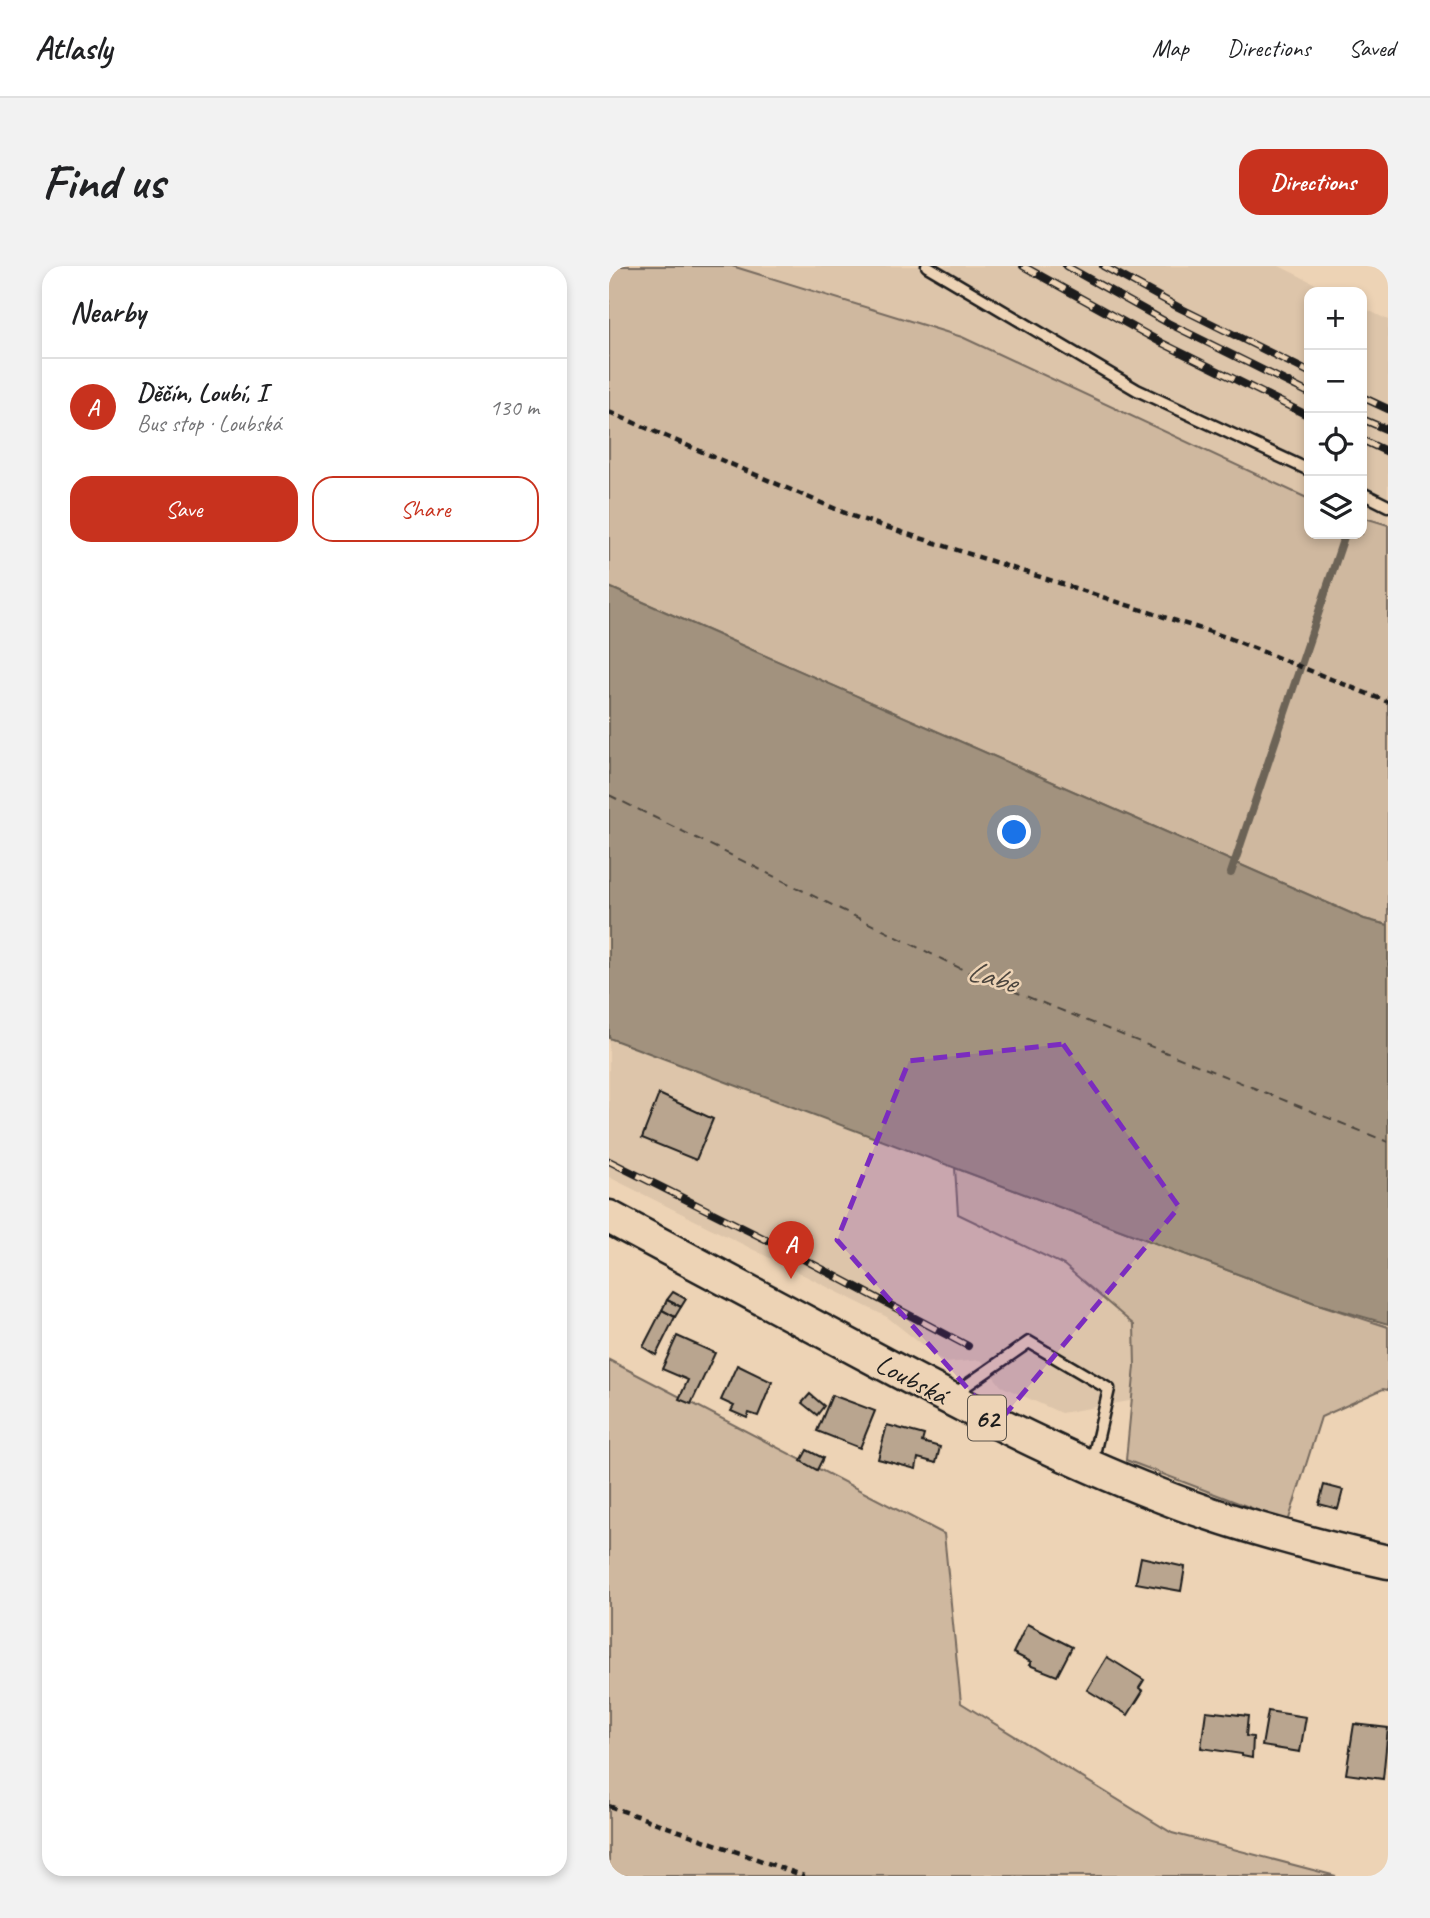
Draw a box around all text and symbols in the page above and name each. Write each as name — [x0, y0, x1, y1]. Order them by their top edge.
text: Atlasly — [35, 27, 112, 69]
text: Map — [1152, 33, 1189, 63]
text: Directions — [1227, 33, 1310, 63]
text: Saved — [1348, 33, 1395, 63]
button: Directions — [1239, 149, 1388, 215]
text: Find us — [42, 151, 164, 213]
map controls — [1304, 287, 1367, 539]
button: + — [1304, 287, 1367, 350]
text: Nearby — [70, 293, 146, 331]
button: − — [1304, 350, 1367, 413]
text: Děčín, Loubí, I — [137, 376, 267, 409]
text: A — [87, 393, 99, 422]
text: 130 m — [490, 393, 539, 422]
text: Bus stop · Loubská — [137, 409, 281, 438]
button: locate — [1304, 413, 1367, 476]
button: Save — [70, 476, 298, 542]
button: Share — [312, 476, 539, 542]
button: layers — [1304, 476, 1367, 539]
your location — [997, 815, 1031, 849]
water label: Labe — [963, 951, 1025, 1002]
pin: A — [768, 1221, 814, 1279]
street label: Loubská — [870, 1346, 956, 1414]
road number: 62 — [968, 1396, 1006, 1441]

